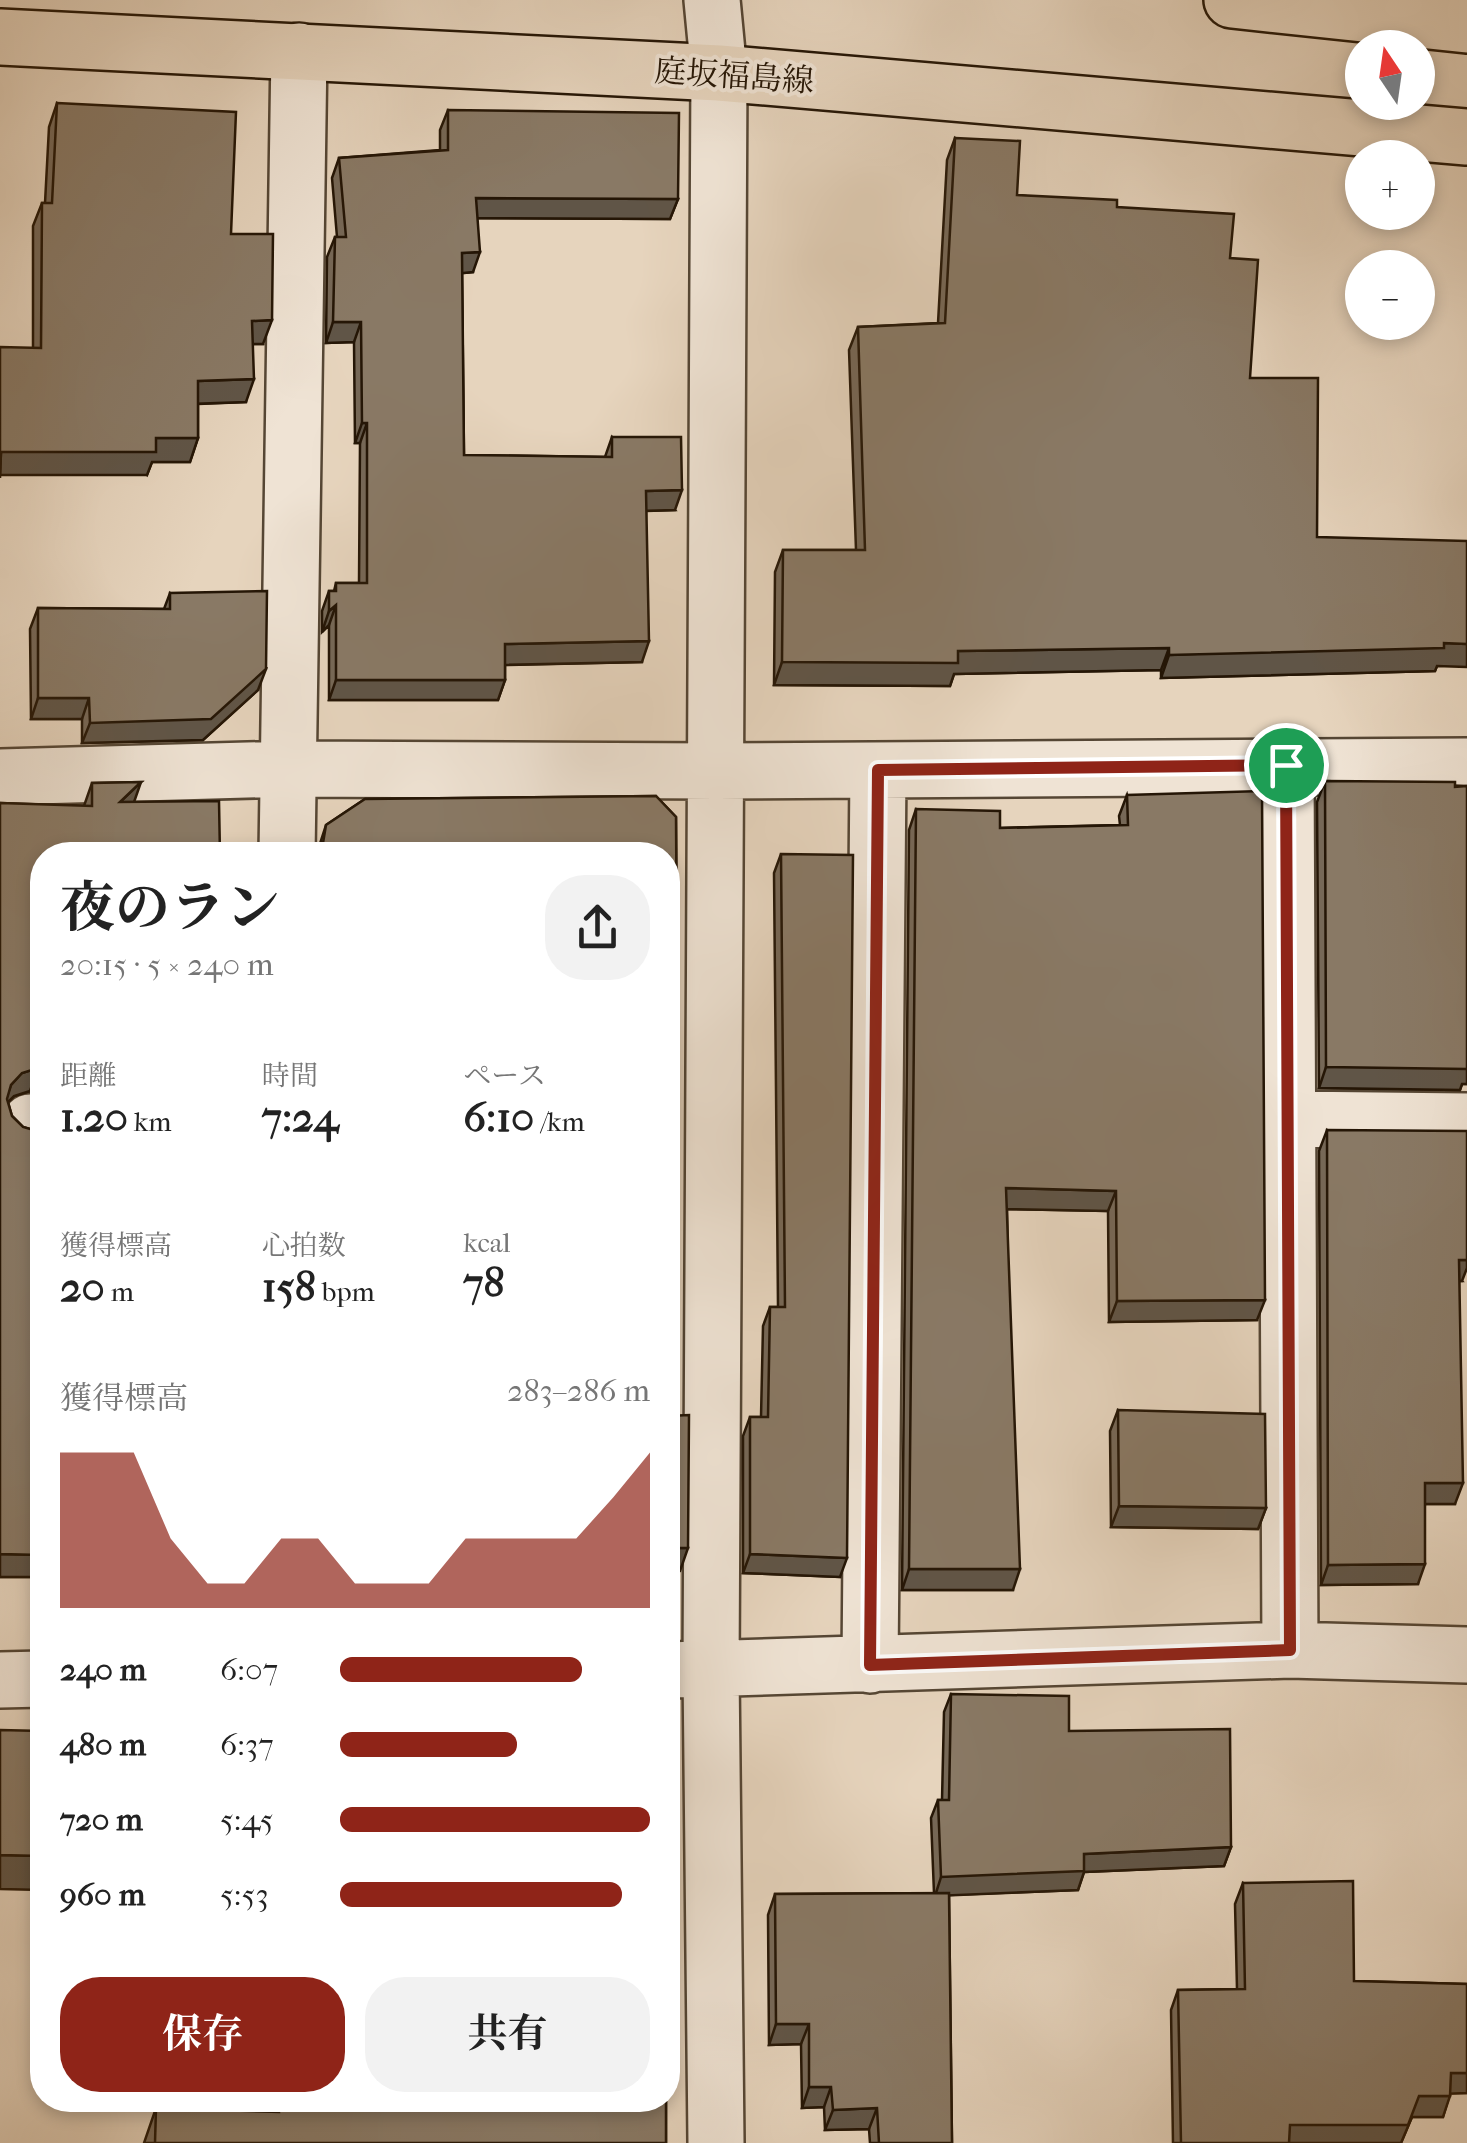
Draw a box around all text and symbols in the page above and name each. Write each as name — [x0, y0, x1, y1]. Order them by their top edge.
north arrow — [1345, 30, 1435, 120]
map controls — [1345, 30, 1435, 340]
street label: 庭坂福島線 — [653, 52, 815, 100]
button: + — [1345, 140, 1435, 230]
button: − — [1345, 250, 1435, 340]
pin — [1244, 723, 1329, 808]
icon: arrive — [1259, 738, 1314, 793]
button: share — [545, 875, 650, 980]
text: 夜のラン — [60, 876, 280, 940]
text: 20:15 · 5 × 240 m — [60, 946, 274, 983]
text: 距離 — [60, 1059, 116, 1092]
text: 時間 — [262, 1059, 318, 1092]
text: ペース — [463, 1059, 546, 1092]
text: 1.20 — [60, 1093, 128, 1142]
text: 7:24 — [262, 1093, 338, 1142]
text: 6:10 — [463, 1093, 534, 1142]
text: km — [128, 1105, 172, 1138]
text: /km — [534, 1105, 585, 1138]
text: kcal — [463, 1226, 510, 1259]
text: 獲得標高 — [60, 1229, 172, 1262]
text: 心拍数 — [262, 1229, 346, 1262]
text: 78 — [463, 1259, 505, 1308]
text: 20 — [60, 1263, 105, 1312]
text: 158 — [262, 1263, 316, 1312]
text: m — [105, 1275, 134, 1308]
text: bpm — [316, 1275, 375, 1308]
text: 283–286 m — [507, 1372, 650, 1409]
text: 獲得標高 — [60, 1380, 188, 1417]
text: 240 m — [60, 1651, 146, 1688]
text: 6:07 — [220, 1651, 278, 1688]
text: 480 m — [60, 1726, 146, 1763]
text: 6:37 — [220, 1726, 274, 1763]
text: 720 m — [60, 1801, 143, 1838]
text: 5:45 — [220, 1801, 273, 1838]
text: 960 m — [60, 1876, 145, 1913]
text: 5:53 — [220, 1876, 269, 1913]
button: 保存 — [60, 1977, 345, 2092]
button: 共有 — [365, 1977, 650, 2092]

